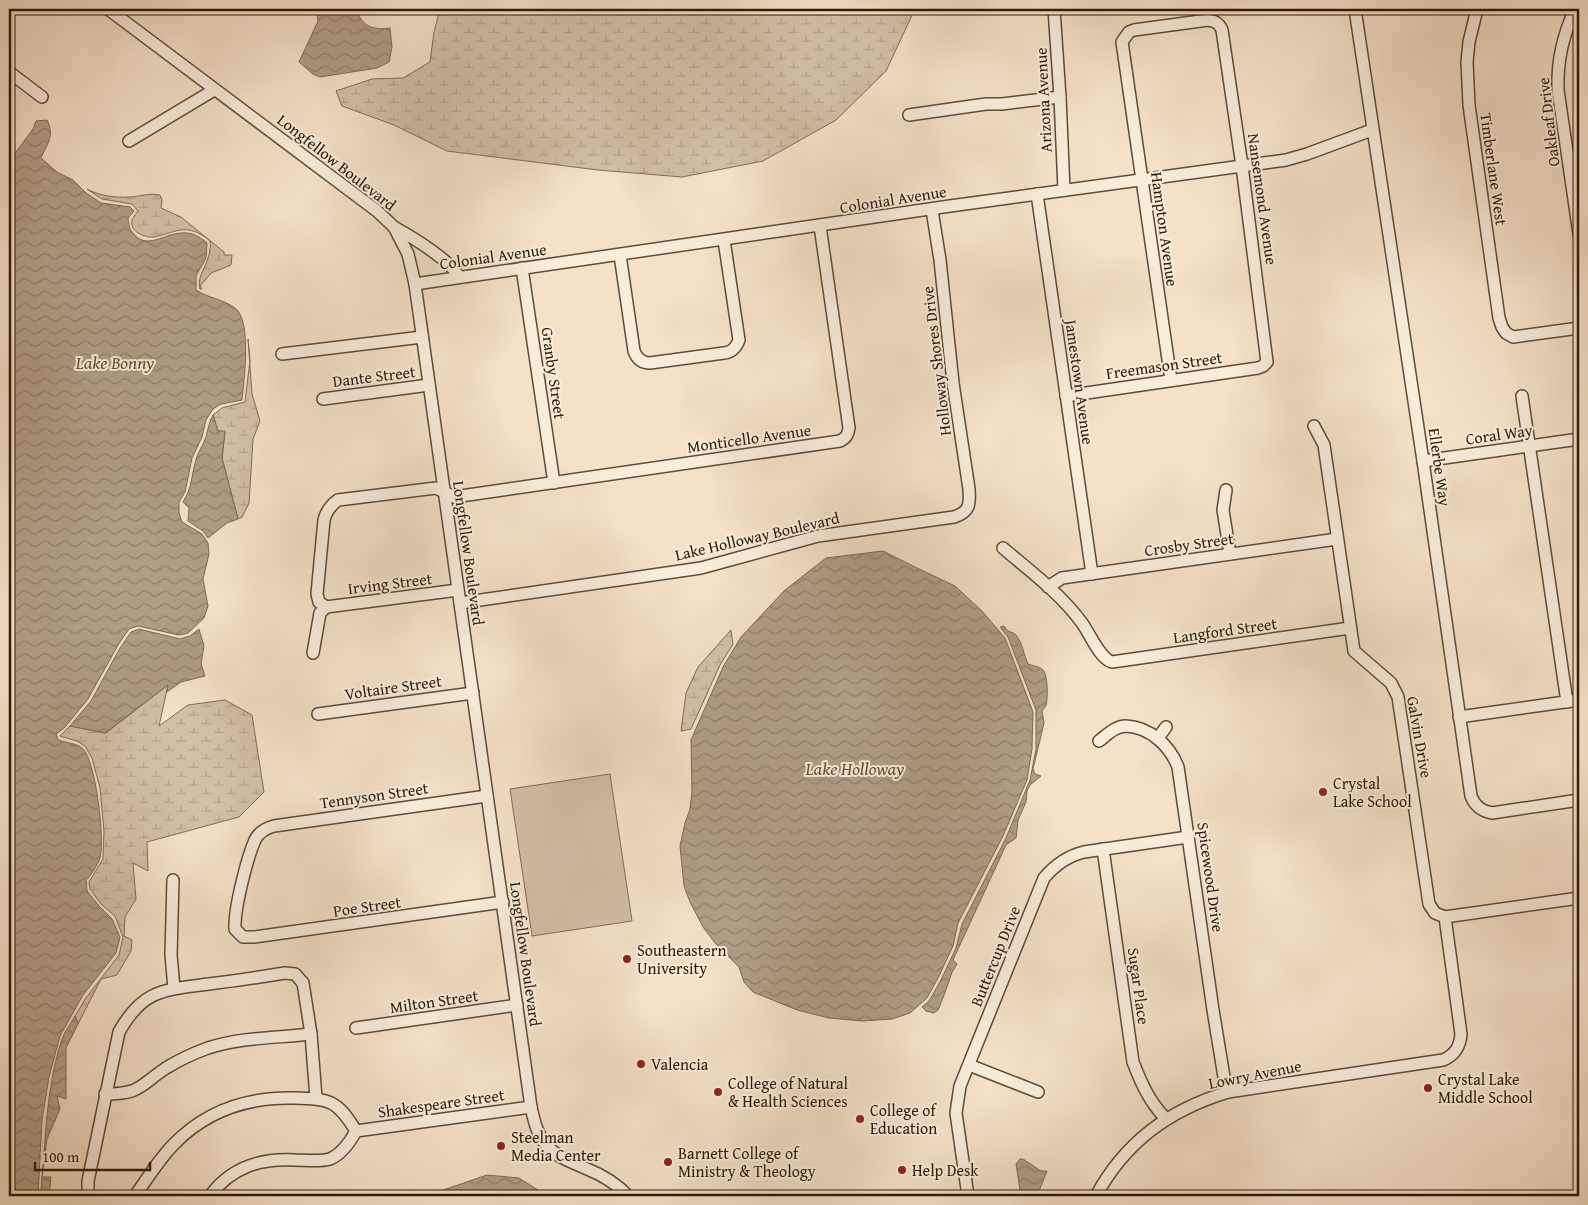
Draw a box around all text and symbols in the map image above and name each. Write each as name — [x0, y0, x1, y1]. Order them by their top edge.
street label: Arizona Avenue — [1028, 47, 1058, 153]
street label: Oakleaf Drive — [1531, 76, 1565, 168]
street label: Longfellow Boulevard — [272, 108, 402, 217]
street label: Timberlane West — [1474, 111, 1514, 227]
street label: Nansemond Avenue — [1242, 132, 1284, 266]
street label: Hampton Avenue — [1145, 170, 1185, 288]
street label: Colonial Avenue — [838, 179, 948, 219]
street label: Colonial Avenue — [438, 237, 548, 275]
street label: Holloway Shores Drive — [915, 285, 957, 437]
street label: Jamestown Avenue — [1059, 316, 1101, 446]
street label: Granby Street — [536, 325, 572, 421]
street label: Freemason Street — [1104, 345, 1224, 385]
water label: Lake Bonny — [75, 349, 155, 376]
street label: Dante Street — [331, 359, 417, 393]
street label: Monticello Avenue — [686, 417, 812, 459]
street label: Coral Way — [1464, 417, 1534, 451]
street label: Ellerbe Way — [1423, 426, 1457, 508]
street label: Longfellow Boulevard — [447, 479, 491, 627]
street label: Lake Holloway Boulevard — [672, 505, 842, 567]
street label: Crosby Street — [1143, 526, 1235, 562]
street label: Irving Street — [346, 566, 434, 600]
street label: Langford Street — [1172, 611, 1279, 649]
street label: Voltaire Street — [343, 668, 443, 706]
street label: Galvin Drive — [1401, 694, 1439, 780]
water label: Lake Holloway — [805, 755, 905, 782]
place label: Crystal Lake School — [1333, 771, 1412, 813]
street label: Tennyson Street — [318, 775, 430, 814]
marker: Crystal Lake School — [1317, 786, 1329, 798]
street label: Spicewood Drive — [1191, 820, 1231, 934]
street label: Longfellow Boulevard — [504, 880, 548, 1028]
street label: Poe Street — [332, 889, 403, 923]
street label: Buttercup Drive — [964, 902, 1026, 1010]
place label: Southeastern University — [637, 938, 726, 980]
street label: Sugar Place — [1122, 946, 1156, 1026]
marker: Southeastern University — [621, 953, 633, 965]
street label: Milton Street — [388, 983, 480, 1019]
place label: Valencia — [651, 1052, 709, 1076]
street label: Lowry Avenue — [1206, 1053, 1304, 1095]
marker: Valencia — [635, 1058, 647, 1070]
place label: Crystal Lake Middle School — [1438, 1067, 1533, 1109]
place label: College of Natural & Health Sciences — [728, 1071, 848, 1113]
street label: Shakespeare Street — [376, 1082, 506, 1124]
marker: Crystal Lake Middle School — [1422, 1082, 1434, 1094]
marker: College of Natural & Health Sciences — [712, 1086, 724, 1098]
place label: College of Education — [870, 1098, 938, 1140]
marker: College of Education — [854, 1113, 866, 1125]
place label: Steelman Media Center — [511, 1125, 601, 1167]
scale bar — [35, 1140, 150, 1172]
marker: Steelman Media Center — [495, 1140, 507, 1152]
place label: Barnett College of Ministry & Theology — [678, 1141, 816, 1183]
text: 100 m — [42, 1146, 80, 1167]
marker: Barnett College of Ministry & Theology — [662, 1156, 674, 1168]
place label: Help Desk — [912, 1158, 979, 1182]
marker: Help Desk — [896, 1164, 908, 1176]

